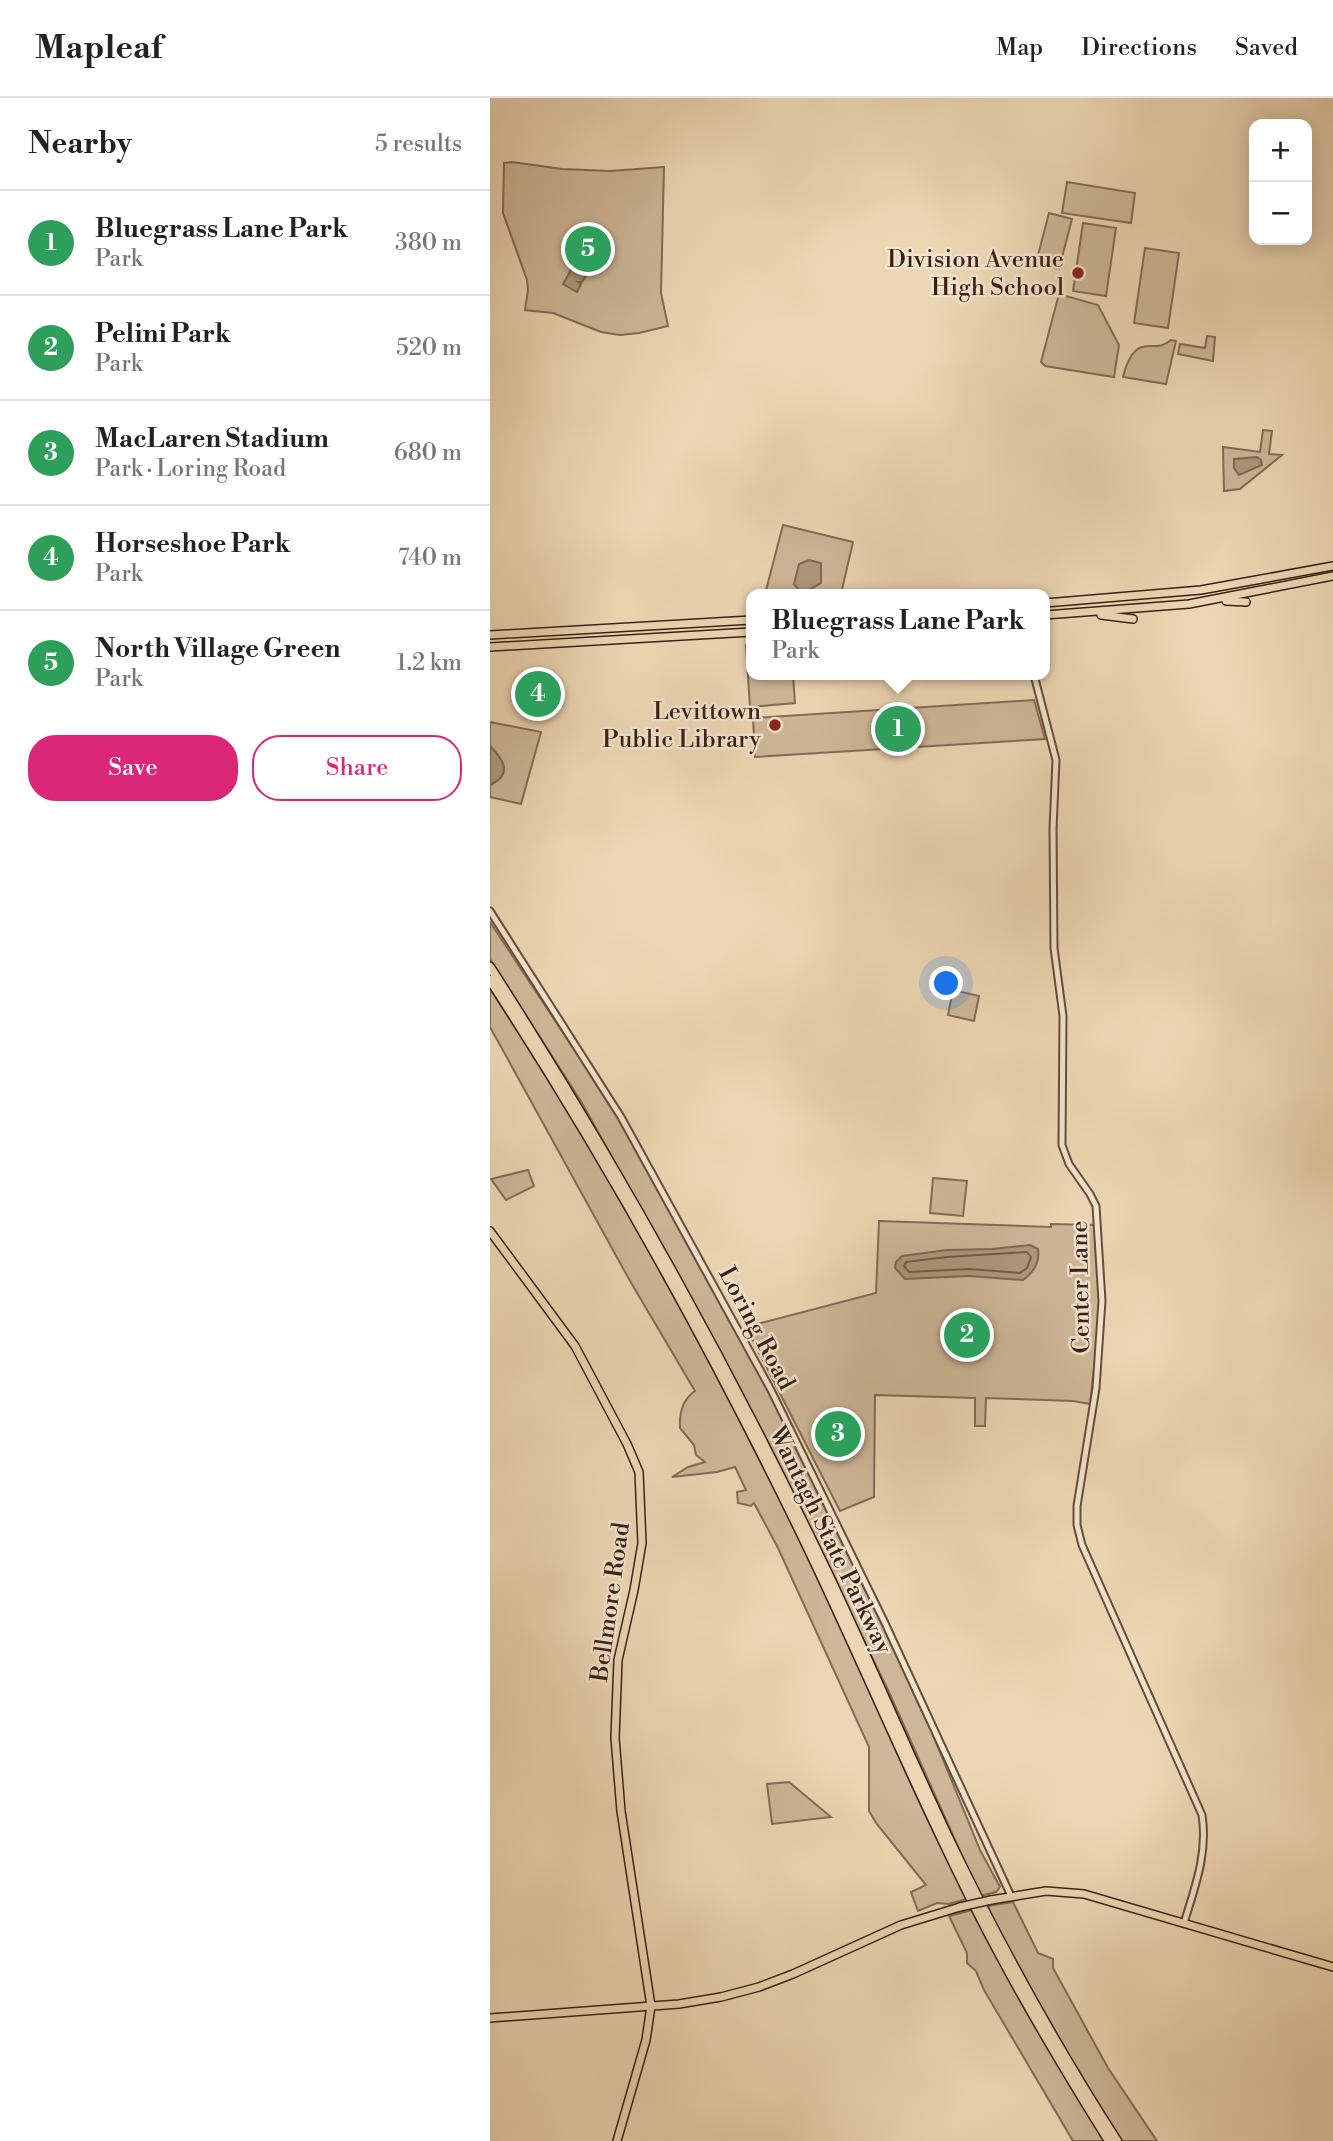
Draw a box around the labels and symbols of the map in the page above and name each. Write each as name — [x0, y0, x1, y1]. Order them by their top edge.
pin: 5 — [565, 223, 611, 275]
place label: Division Avenue High School — [887, 245, 1064, 303]
marker: Division Avenue High School — [1070, 265, 1086, 281]
pin: 4 — [515, 668, 561, 720]
place label: Levittown Public Library — [602, 697, 761, 755]
pin: 1 — [875, 703, 921, 755]
marker: Levittown Public Library — [767, 717, 783, 733]
your location — [929, 966, 963, 1000]
street label: Center Lane — [1065, 1220, 1097, 1354]
street label: Loring Road — [711, 1262, 801, 1396]
pin: 2 — [944, 1309, 990, 1361]
pin: 3 — [815, 1408, 861, 1460]
street label: Wantagh State Parkway — [761, 1421, 898, 1660]
street label: Bellmore Road — [585, 1520, 637, 1685]

